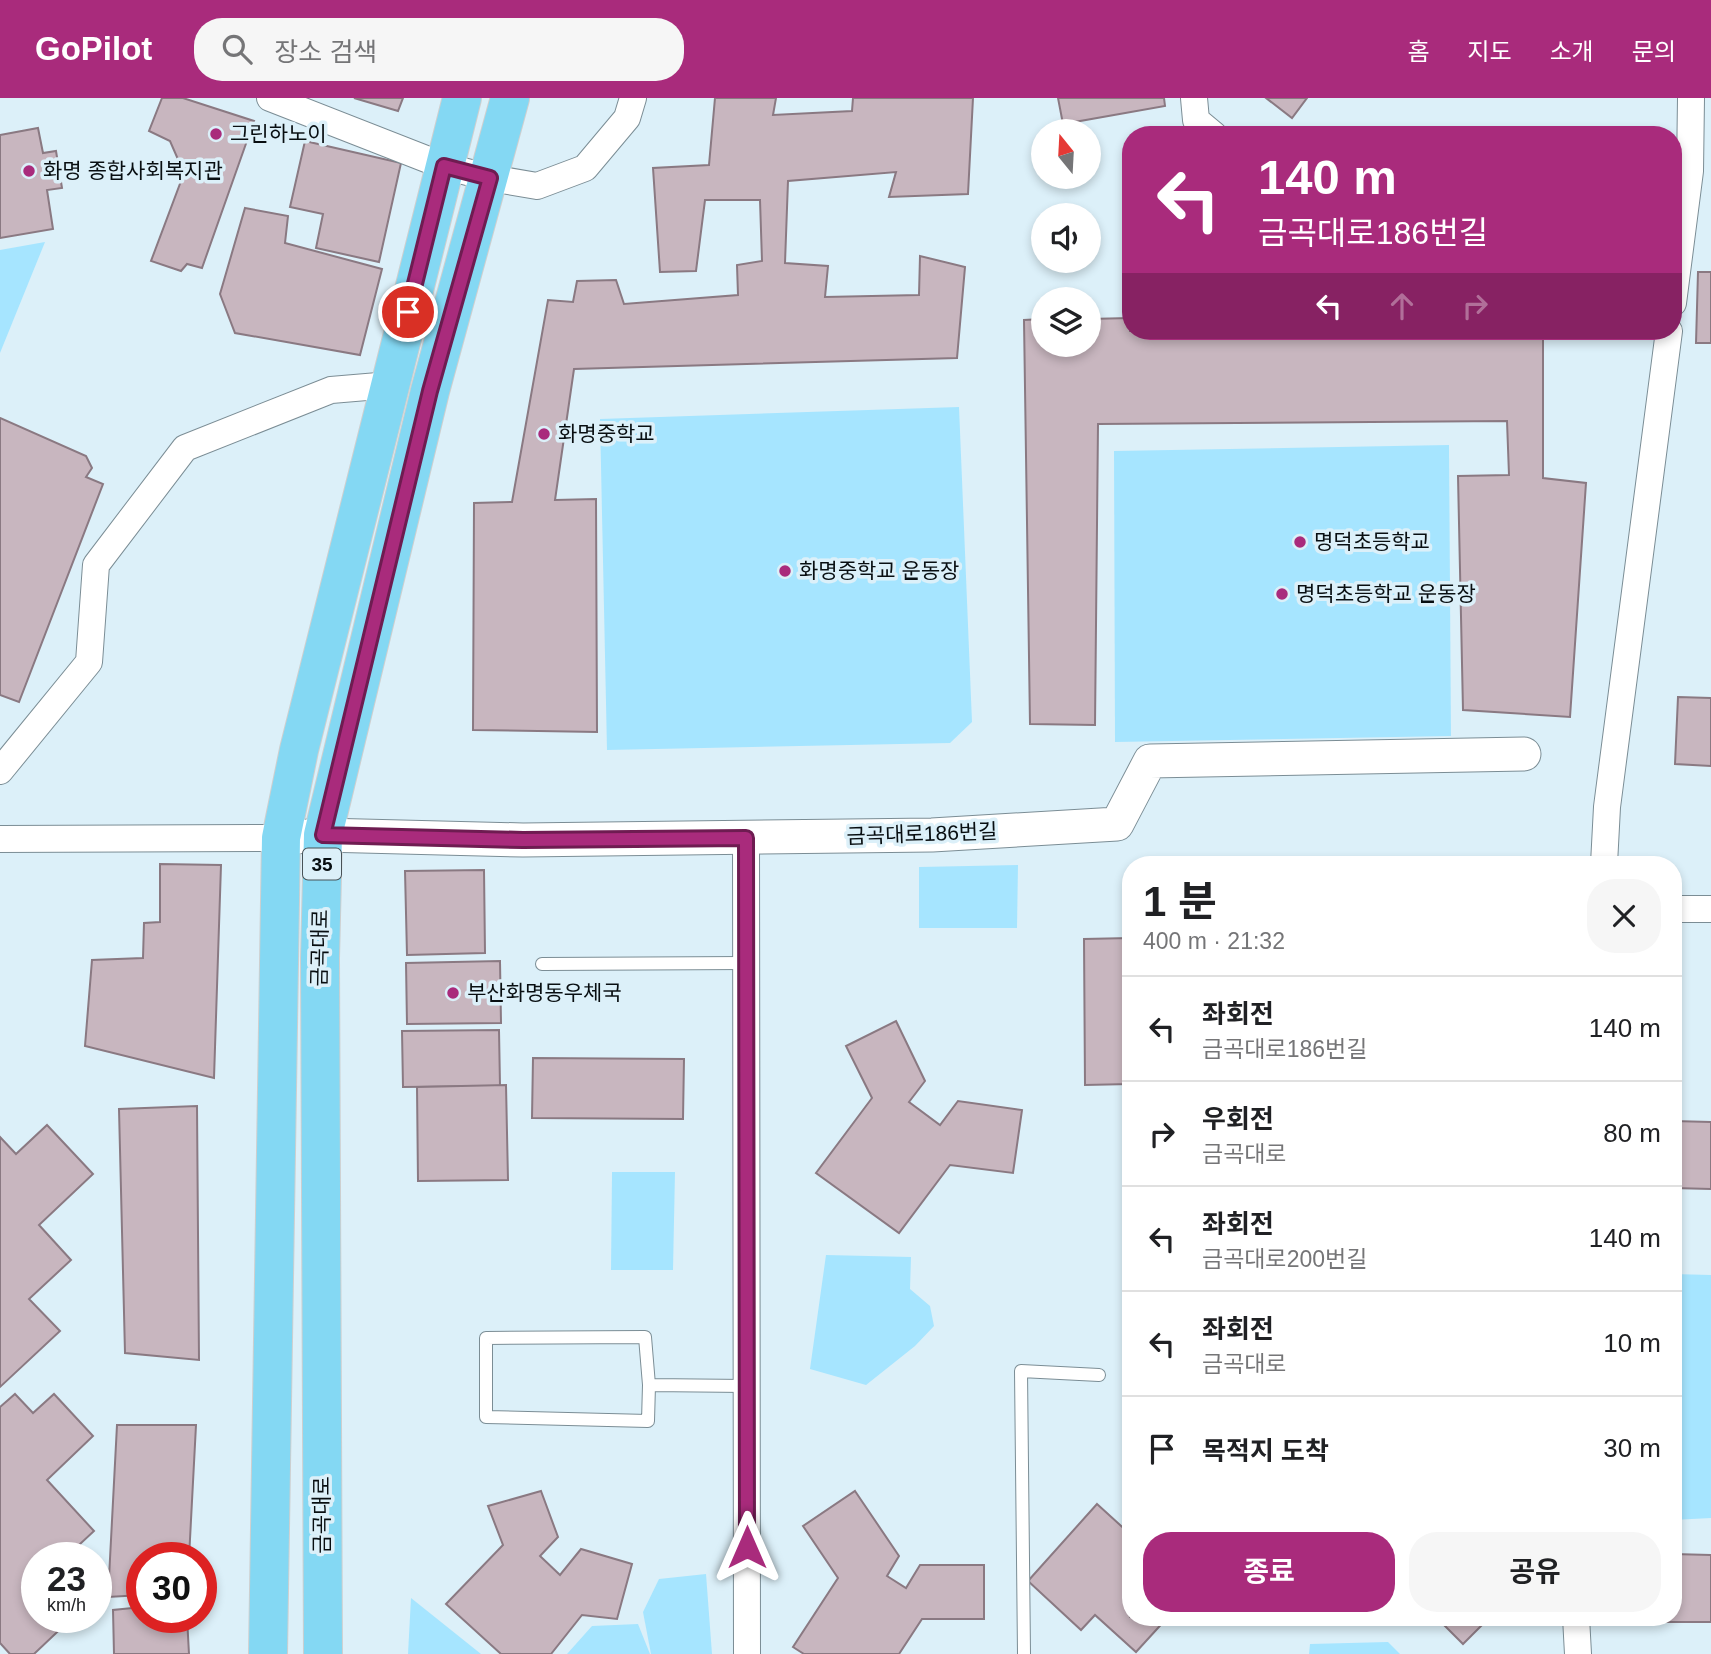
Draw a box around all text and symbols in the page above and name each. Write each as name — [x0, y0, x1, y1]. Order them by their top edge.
search box — [194, 18, 684, 81]
text: GoPilot — [35, 30, 152, 67]
icon: search — [218, 30, 256, 68]
text: 장소 검색 — [274, 37, 377, 67]
text: 홈 — [1407, 38, 1429, 65]
text: 지도 — [1467, 38, 1512, 65]
text: 소개 — [1550, 38, 1594, 65]
text: 문의 — [1632, 38, 1676, 65]
north arrow — [1031, 119, 1101, 189]
map controls — [1031, 119, 1101, 357]
place label: 그린하노이 — [230, 122, 327, 145]
marker: 그린하노이 — [208, 126, 224, 142]
text: 140 m — [1258, 150, 1397, 204]
icon: left — [1143, 154, 1234, 245]
place label: 화명 종합사회복지관 — [43, 159, 223, 182]
marker: 화명 종합사회복지관 — [21, 163, 37, 179]
button: sound — [1031, 203, 1101, 273]
text: 금곡대로186번길 — [1258, 215, 1488, 251]
pin — [378, 282, 438, 342]
button: layers — [1031, 287, 1101, 357]
icon: left — [1310, 287, 1348, 325]
icon: ahead — [1383, 287, 1421, 325]
icon: right — [1456, 287, 1494, 325]
icon: arrive — [389, 293, 427, 331]
place label: 화명중학교 — [558, 422, 655, 445]
marker: 화명중학교 — [536, 426, 552, 442]
place label: 명덕초등학교 — [1314, 530, 1430, 553]
marker: 명덕초등학교 — [1292, 534, 1308, 550]
place label: 화명중학교 운동장 — [799, 559, 959, 582]
marker: 화명중학교 운동장 — [777, 563, 793, 579]
place label: 명덕초등학교 운동장 — [1296, 582, 1476, 605]
marker: 명덕초등학교 운동장 — [1274, 586, 1290, 602]
street label: 금곡대로186번길 — [846, 819, 998, 848]
road number: 35 — [303, 848, 341, 880]
text: 1 분 — [1143, 878, 1217, 925]
button: close — [1587, 879, 1661, 953]
street label: 금곡대로 — [307, 909, 332, 987]
text: 400 m · 21:32 — [1143, 928, 1285, 954]
place label: 부산화명동우체국 — [467, 981, 622, 1004]
marker: 부산화명동우체국 — [445, 985, 461, 1001]
text: 좌회전 — [1202, 999, 1274, 1029]
icon: left — [1143, 1010, 1181, 1048]
text: 140 m — [1589, 1013, 1661, 1043]
text: 금곡대로186번길 — [1202, 1036, 1367, 1062]
text: 우회전 — [1202, 1104, 1274, 1134]
icon: right — [1143, 1115, 1181, 1153]
text: 80 m — [1603, 1118, 1661, 1148]
text: 금곡대로 — [1202, 1141, 1287, 1167]
text: 좌회전 — [1202, 1209, 1274, 1239]
icon: left — [1143, 1220, 1181, 1258]
text: 140 m — [1589, 1223, 1661, 1253]
text: 금곡대로200번길 — [1202, 1246, 1367, 1272]
text: 좌회전 — [1202, 1314, 1274, 1344]
icon: left — [1143, 1325, 1181, 1363]
text: 10 m — [1603, 1328, 1661, 1358]
text: 금곡대로 — [1202, 1351, 1287, 1377]
icon: arrive — [1143, 1430, 1181, 1468]
text: 30 m — [1603, 1433, 1661, 1463]
text: 목적지 도착 — [1202, 1436, 1329, 1466]
street label: 금곡대로 — [310, 1476, 333, 1554]
position arrow — [710, 1510, 784, 1584]
button: 종료 — [1143, 1532, 1395, 1612]
button: 공유 — [1409, 1532, 1661, 1612]
speed limit sign: 30 — [126, 1542, 217, 1633]
text: 23 — [47, 1559, 86, 1598]
text: km/h — [47, 1595, 86, 1615]

